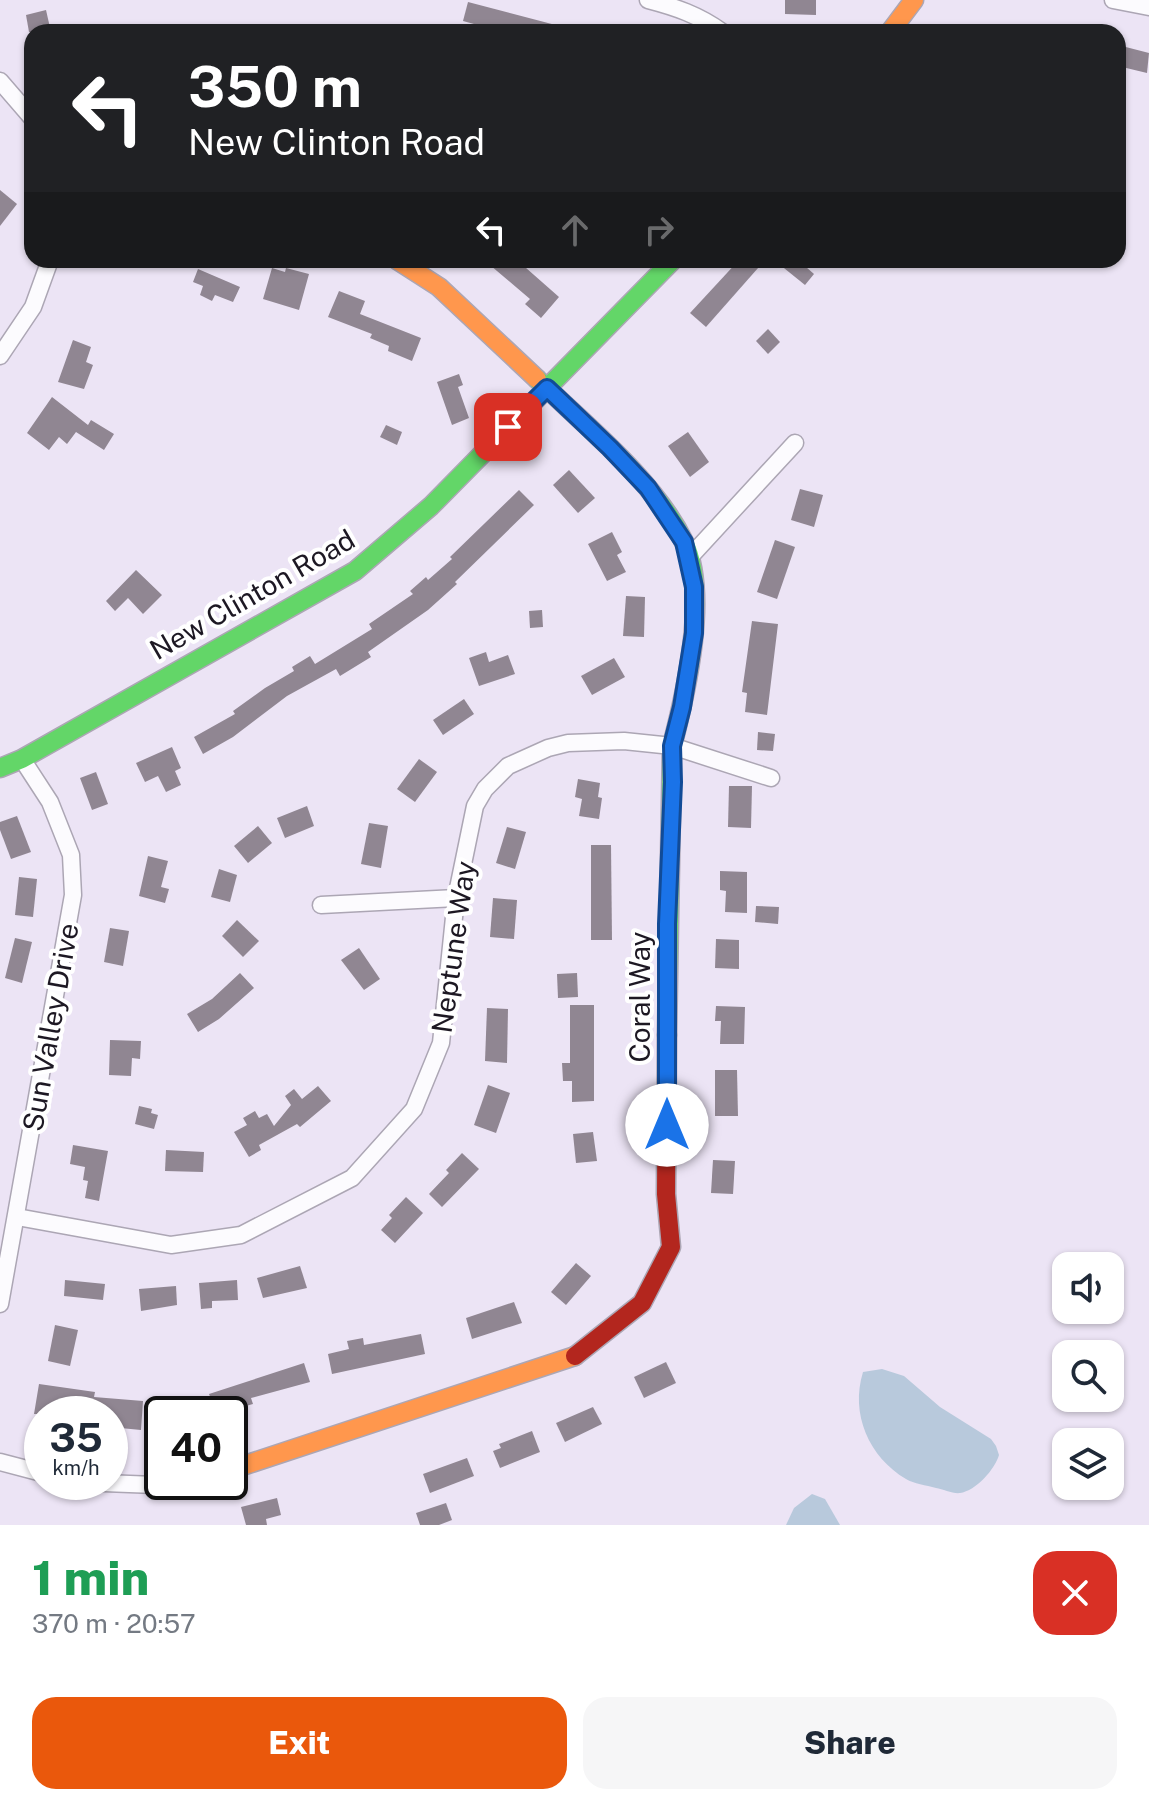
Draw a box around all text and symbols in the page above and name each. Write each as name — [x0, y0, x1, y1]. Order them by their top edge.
text: 350 m — [188, 54, 362, 120]
icon: left — [56, 56, 160, 160]
text: New Clinton Road — [188, 121, 485, 163]
icon: left — [469, 208, 513, 252]
icon: ahead — [553, 208, 597, 252]
icon: right — [637, 208, 681, 252]
pin — [474, 393, 542, 461]
icon: arrive — [486, 405, 530, 449]
street label: New Clinton Road — [144, 522, 360, 666]
street label: Neptune Way — [425, 859, 481, 1035]
street label: Sun Valley Drive — [15, 920, 85, 1134]
street label: Coral Way — [623, 931, 656, 1063]
position arrow — [625, 1083, 709, 1167]
map controls — [1052, 1252, 1124, 1500]
button: sound — [1052, 1252, 1124, 1324]
button: search — [1052, 1340, 1124, 1412]
speed limit sign: 40 — [144, 1396, 248, 1500]
text: 35 — [49, 1414, 103, 1461]
button: layers — [1052, 1428, 1124, 1500]
text: km/h — [52, 1456, 100, 1480]
text: 1 min — [32, 1549, 149, 1606]
button: close — [1033, 1551, 1117, 1635]
text: 370 m · 20:57 — [32, 1608, 196, 1639]
button: Exit — [32, 1697, 567, 1789]
button: Share — [583, 1697, 1117, 1789]

